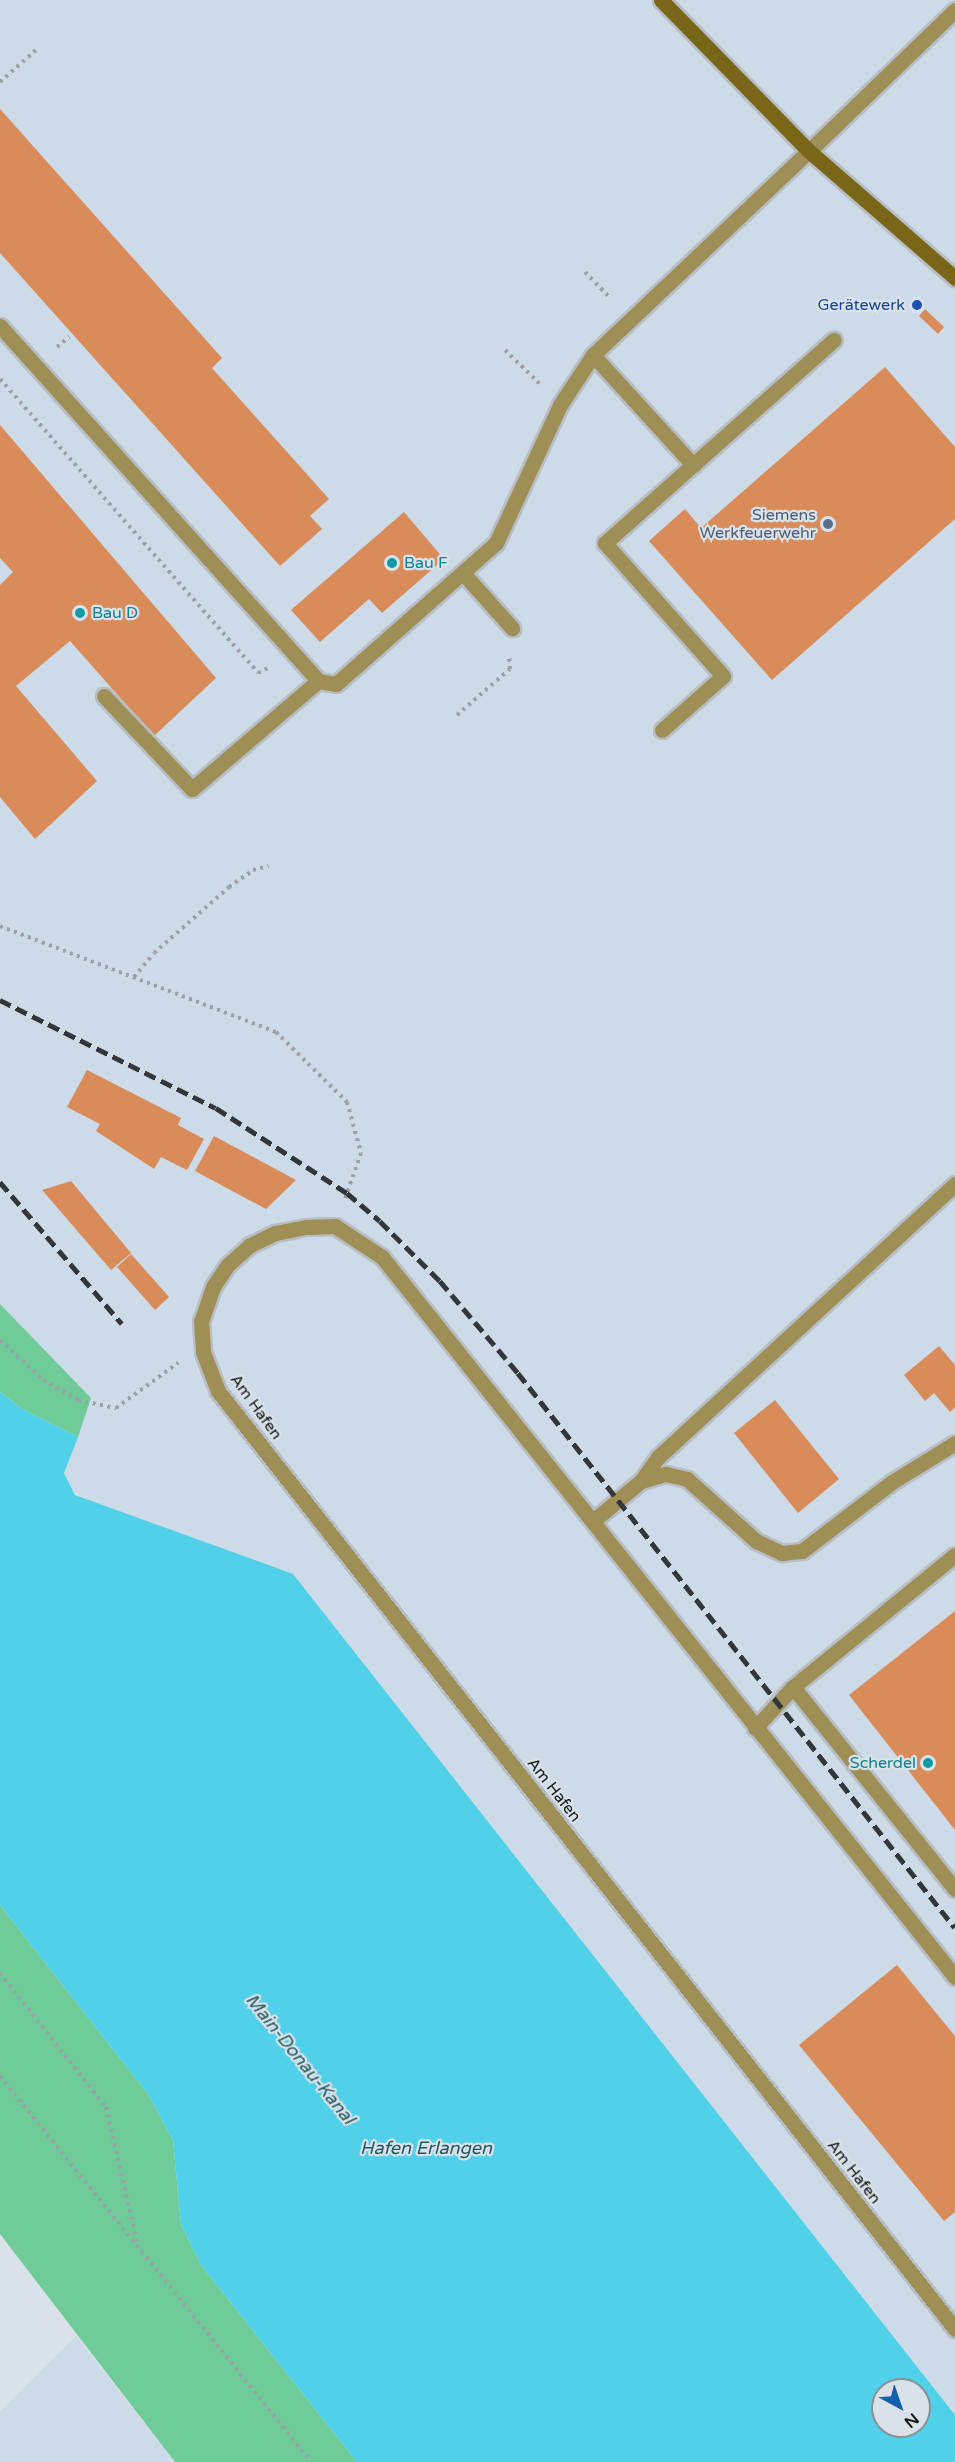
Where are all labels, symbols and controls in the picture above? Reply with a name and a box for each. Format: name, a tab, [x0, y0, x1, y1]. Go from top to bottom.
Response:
place label: Gerätewerk	[817, 295, 905, 315]
marker: Gerätewerk	[910, 298, 924, 312]
place label: Siemens Werkfeuerwehr	[700, 505, 816, 543]
marker: Siemens Werkfeuerwehr	[821, 517, 835, 531]
place label: Bau F	[404, 553, 448, 573]
marker: Bau F	[385, 556, 399, 570]
place label: Bau D	[92, 603, 138, 623]
marker: Bau D	[73, 606, 87, 620]
street label: Am Hafen	[226, 1371, 286, 1443]
place label: Scherdel	[850, 1753, 916, 1773]
street label: Am Hafen	[523, 1754, 585, 1826]
marker: Scherdel	[921, 1756, 935, 1770]
water label: Main-Donau-Kanal	[241, 1989, 359, 2129]
street label: Am Hafen	[823, 2136, 885, 2208]
water label: Hafen Erlangen	[360, 2137, 492, 2159]
north arrow	[871, 2378, 931, 2438]
text: N	[900, 2408, 923, 2432]

